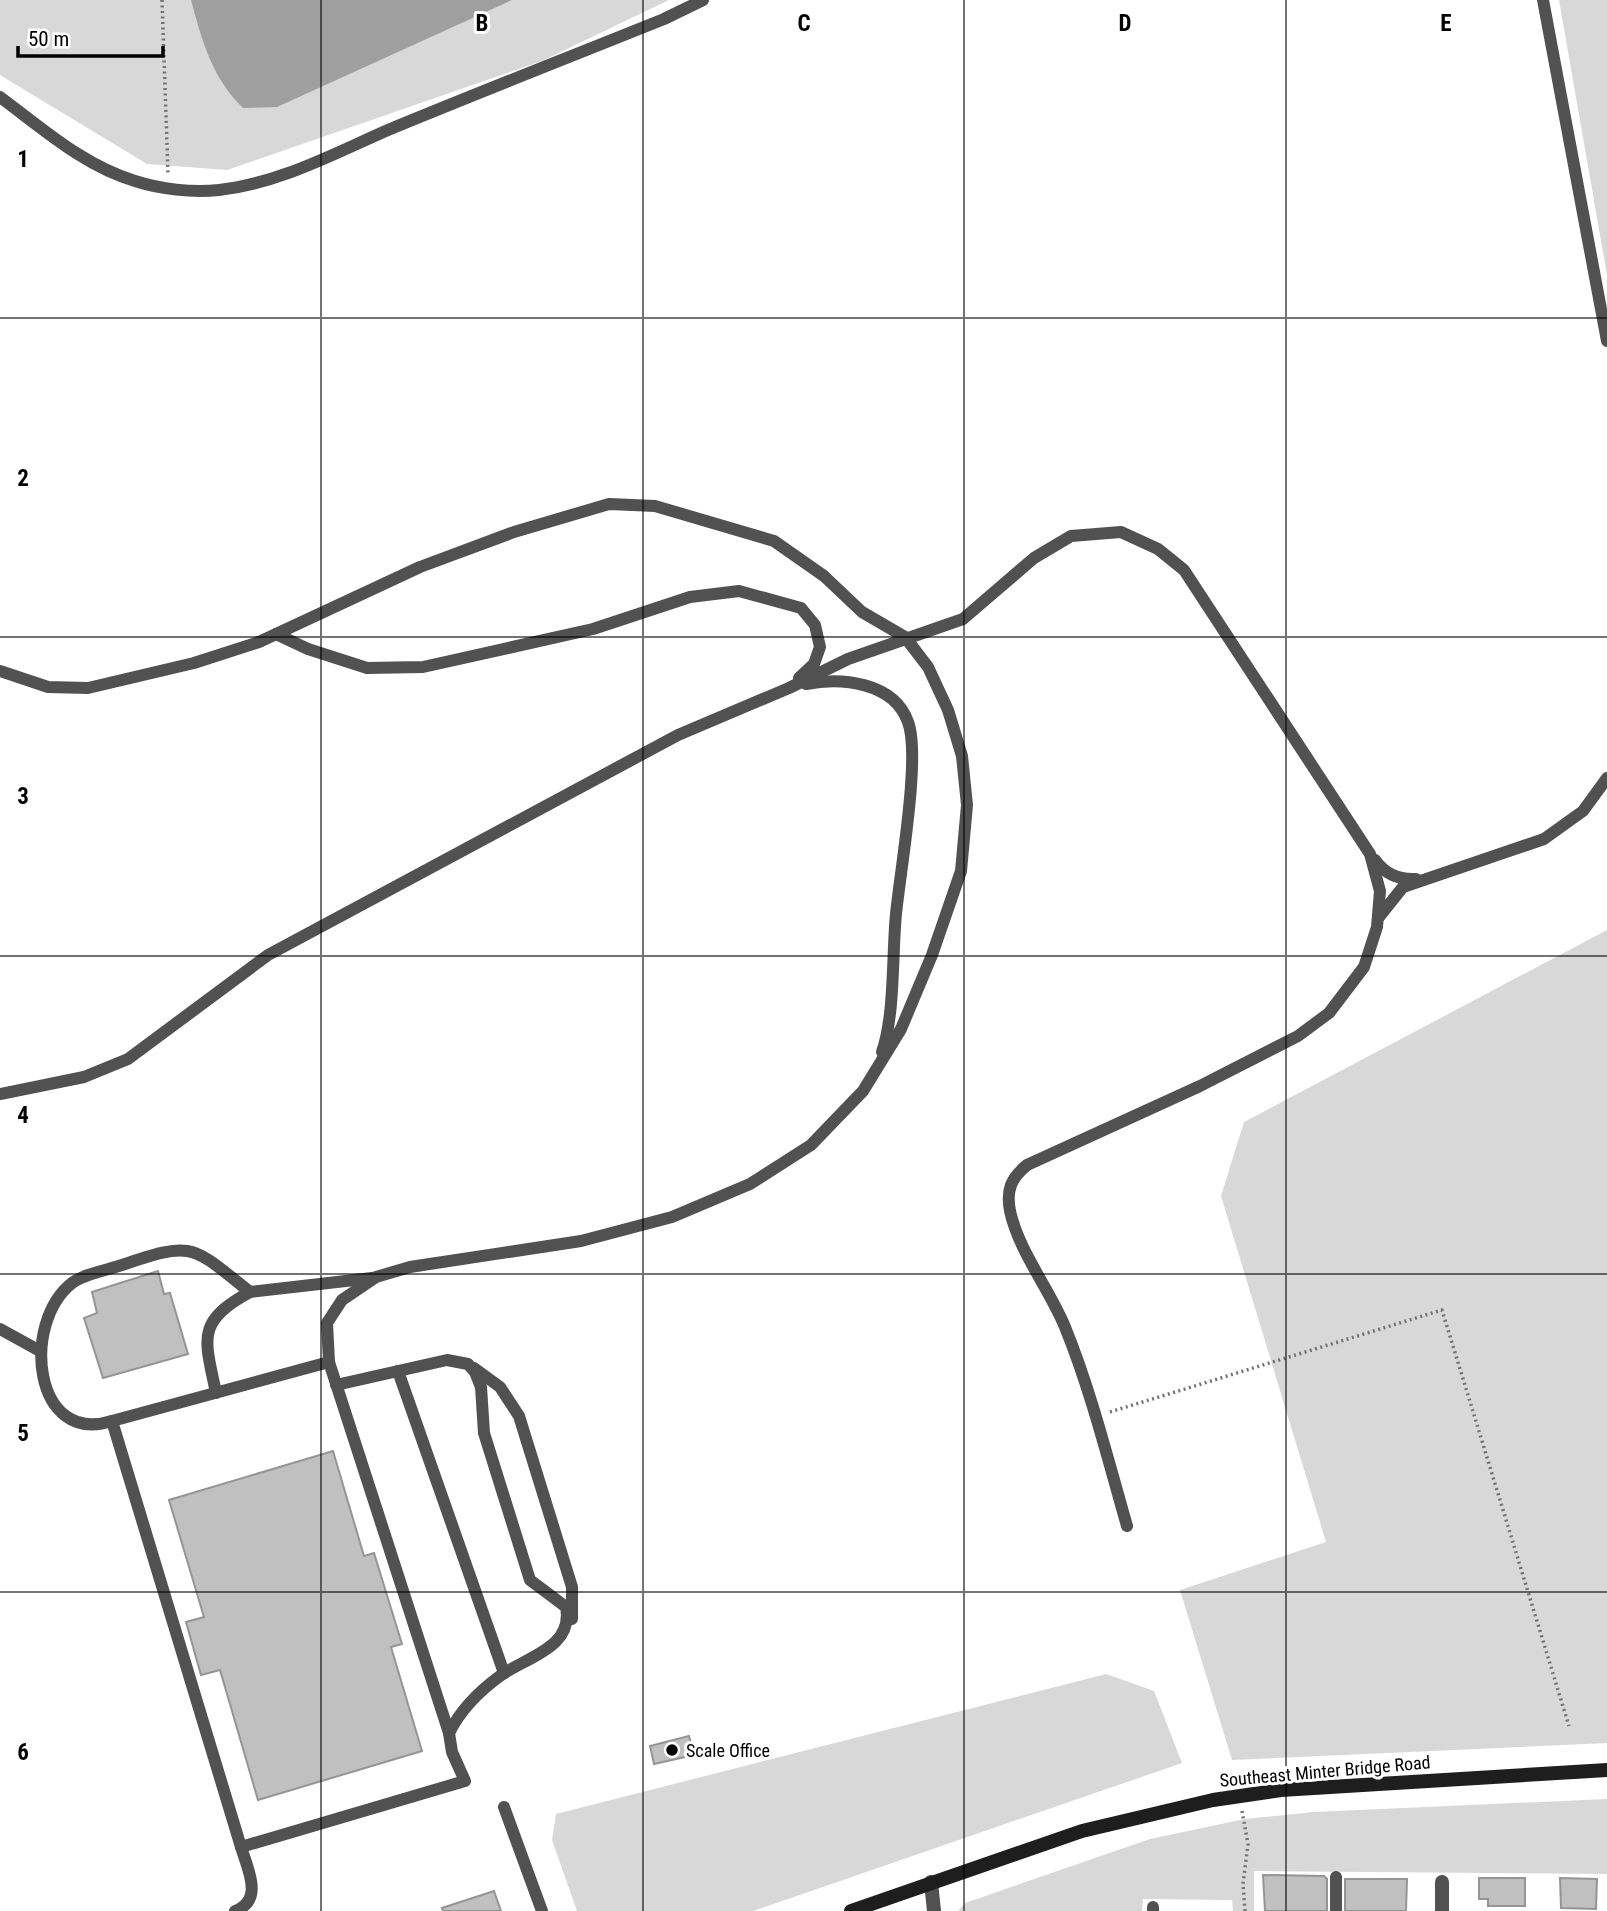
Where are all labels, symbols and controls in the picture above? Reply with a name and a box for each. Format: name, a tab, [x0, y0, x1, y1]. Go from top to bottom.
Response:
text: B	[476, 10, 488, 37]
text: C	[797, 10, 811, 37]
text: D	[1119, 10, 1132, 37]
text: E	[1440, 10, 1452, 37]
scale bar	[18, 14, 163, 58]
text: 50 m	[28, 27, 69, 51]
text: 1	[17, 146, 29, 173]
text: 2	[17, 465, 29, 492]
text: 3	[17, 783, 29, 810]
text: 4	[17, 1102, 29, 1129]
text: 5	[17, 1420, 29, 1447]
text: 6	[17, 1739, 29, 1766]
place label: Scale Office	[686, 1740, 770, 1761]
marker: Scale Office	[664, 1742, 680, 1758]
street label: Southeast Minter Bridge Road	[1219, 1751, 1431, 1791]

